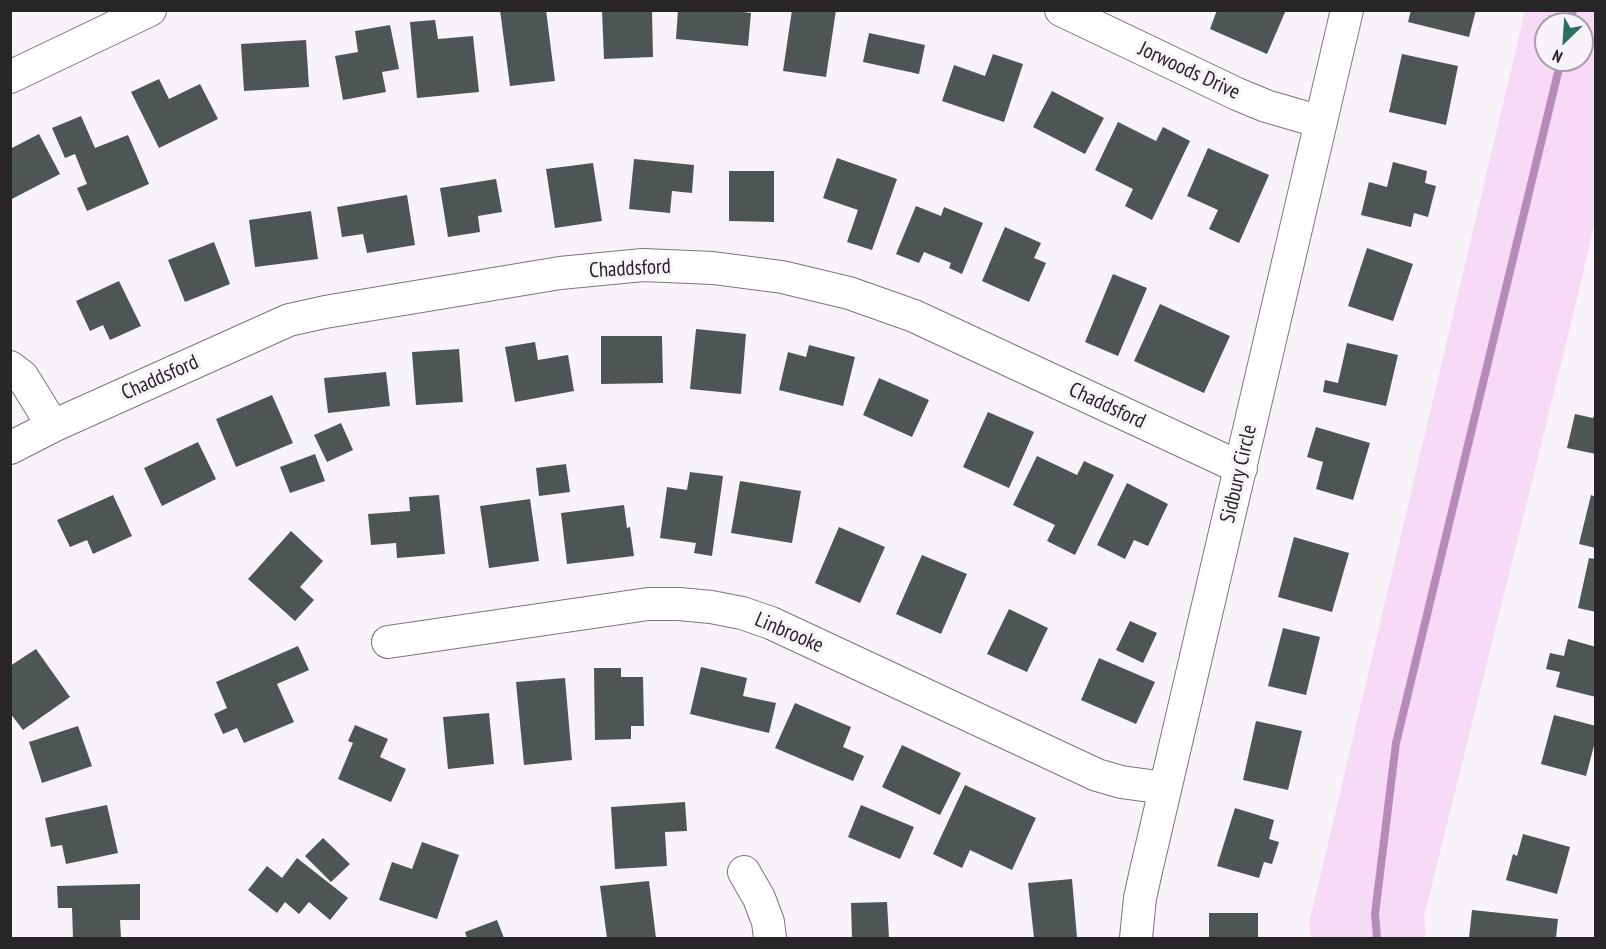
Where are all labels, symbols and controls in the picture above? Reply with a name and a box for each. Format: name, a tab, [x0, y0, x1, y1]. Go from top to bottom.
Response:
north arrow	[1534, 12, 1594, 72]
street label: Jorwoods Drive	[1134, 37, 1244, 105]
text: N	[1549, 46, 1565, 67]
street label: Chaddsford	[589, 254, 671, 284]
street label: Chaddsford	[118, 350, 202, 406]
street label: Chaddsford	[1065, 377, 1149, 435]
street label: Sidbury Circle	[1215, 422, 1263, 526]
street label: Linbrooke	[751, 607, 827, 659]

